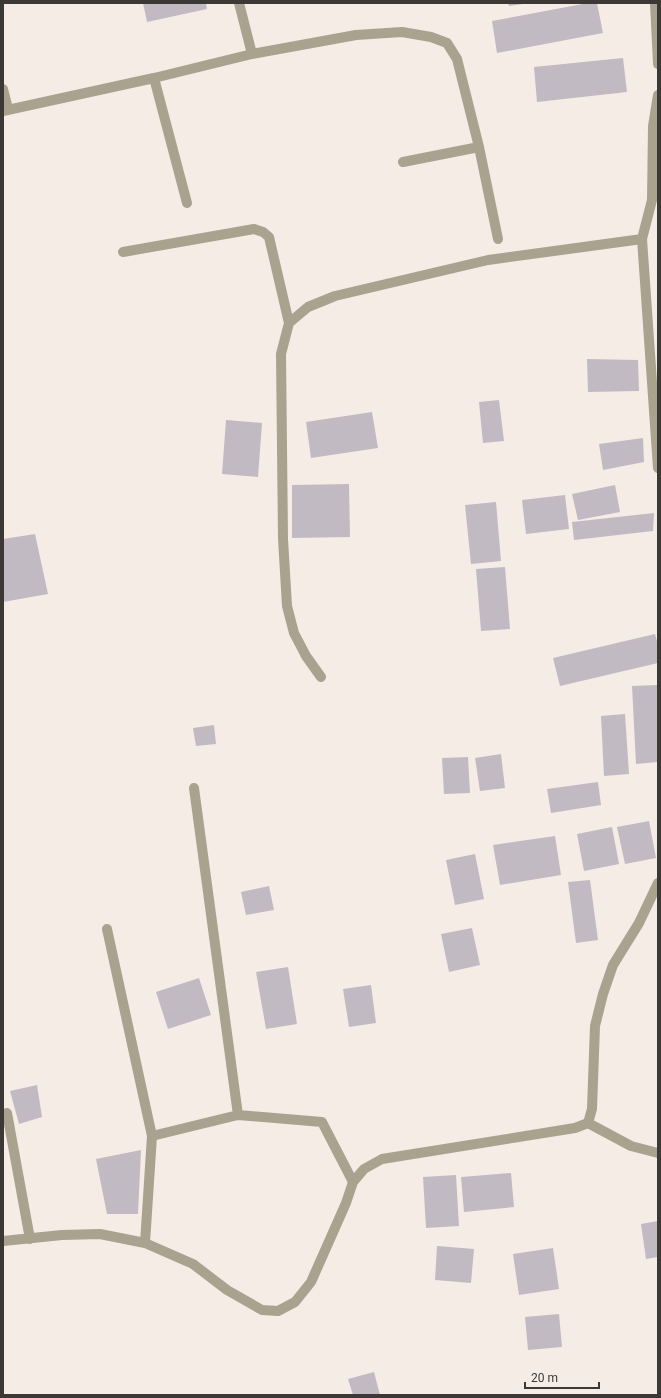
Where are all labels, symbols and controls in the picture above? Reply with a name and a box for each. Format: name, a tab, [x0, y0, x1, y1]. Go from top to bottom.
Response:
scale bar	[525, 1364, 599, 1390]
text: 20 m	[531, 1371, 558, 1385]

